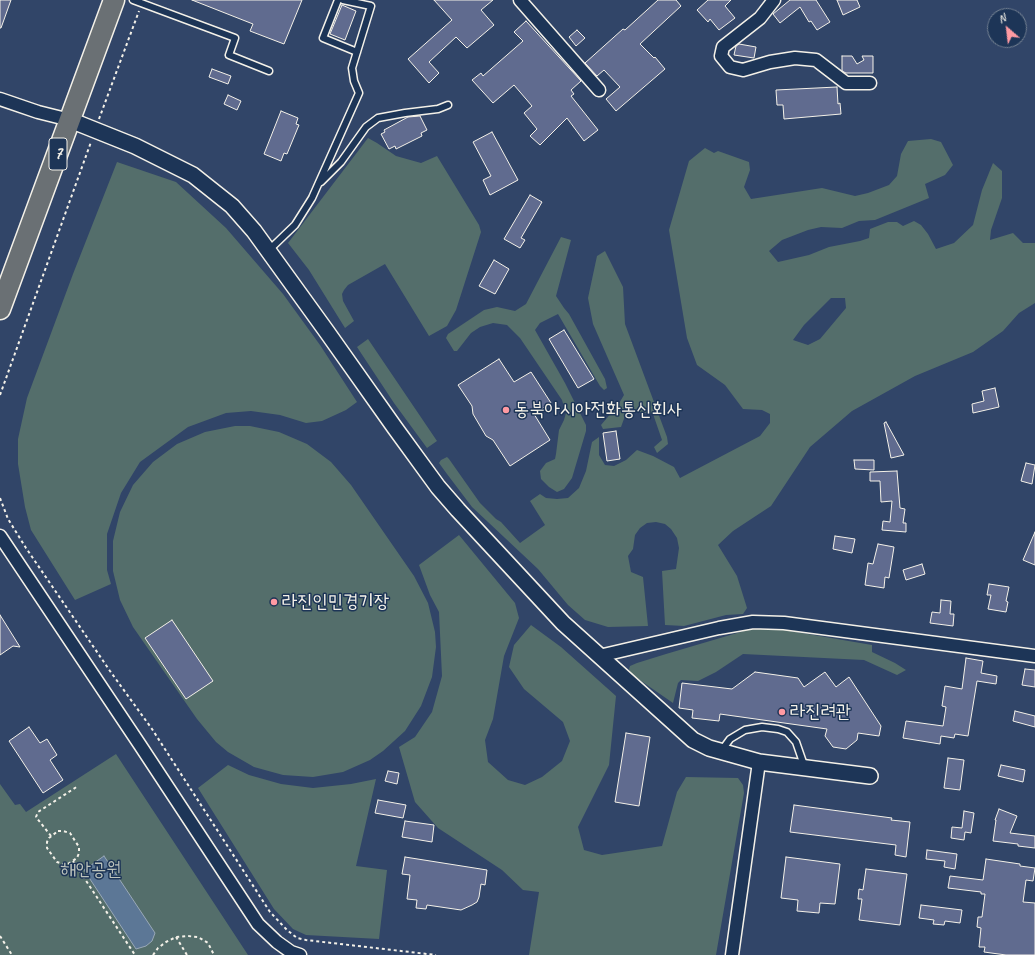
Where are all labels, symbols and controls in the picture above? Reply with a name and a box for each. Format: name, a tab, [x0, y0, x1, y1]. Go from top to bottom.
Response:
north arrow	[987, 8, 1027, 48]
text: N	[996, 11, 1008, 26]
road number: 7	[49, 138, 67, 170]
place label: 동북아시아전화통신회사	[514, 399, 682, 421]
marker: 동북아시아전화통신회사	[501, 405, 511, 415]
place label: 라진인민경기장	[282, 591, 389, 613]
marker: 라진인민경기장	[269, 597, 279, 607]
place label: 라진려관	[790, 701, 851, 723]
marker: 라진려관	[777, 707, 787, 717]
park label: 해안공원	[60, 859, 122, 881]

